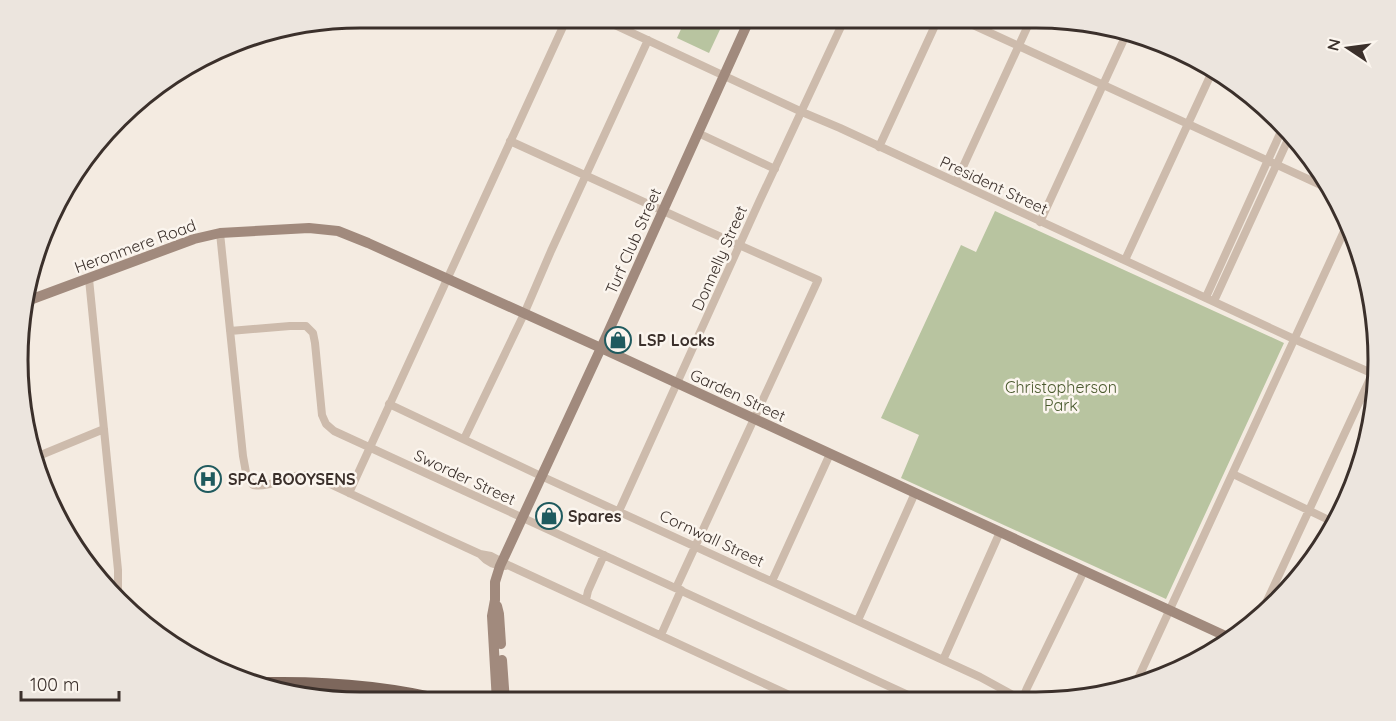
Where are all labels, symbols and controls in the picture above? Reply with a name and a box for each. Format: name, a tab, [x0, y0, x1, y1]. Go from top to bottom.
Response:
north arrow	[1318, 18, 1378, 78]
text: N	[1322, 37, 1344, 53]
street label: President Street	[937, 151, 1051, 219]
street label: Turf Club Street	[601, 185, 665, 297]
street label: Donnelly Street	[687, 202, 751, 314]
street label: Heronmere Road	[72, 215, 198, 277]
shop icon: LSP Locks	[603, 325, 633, 355]
place label: LSP Locks	[638, 330, 715, 350]
street label: Garden Street	[687, 364, 789, 426]
park label: Christopherson Park	[1005, 377, 1117, 415]
street label: Sworder Street	[411, 445, 519, 509]
hospital icon: SPCA BOOYSENS	[193, 464, 223, 494]
place label: SPCA BOOYSENS	[228, 469, 355, 489]
shop icon: Spares	[534, 501, 564, 531]
street label: Cornwall Street	[657, 505, 767, 571]
place label: Spares	[568, 506, 622, 526]
scale bar	[21, 664, 118, 702]
text: 100 m	[30, 673, 79, 696]

